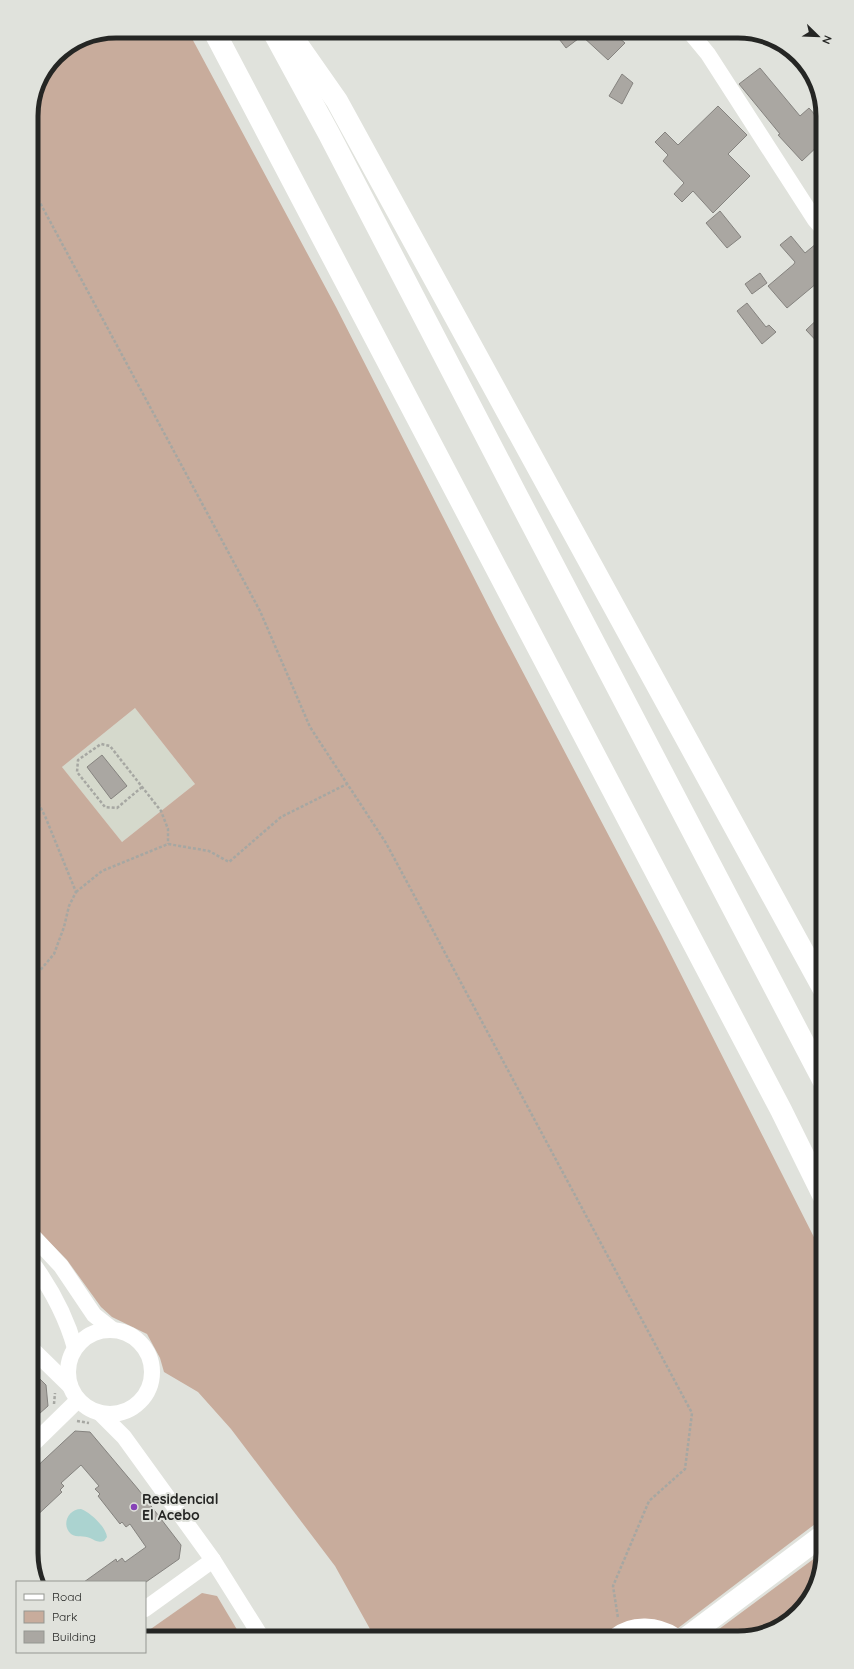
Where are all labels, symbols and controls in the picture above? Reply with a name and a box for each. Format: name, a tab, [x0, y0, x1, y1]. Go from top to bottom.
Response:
north arrow	[798, 16, 838, 56]
text: N	[819, 33, 835, 46]
place label: Residencial El Acebo	[142, 1490, 218, 1524]
marker: Residencial El Acebo	[129, 1502, 139, 1512]
legend	[16, 1581, 146, 1653]
text: Road	[52, 1589, 82, 1604]
text: Park	[52, 1609, 77, 1624]
text: Building	[52, 1629, 96, 1644]

